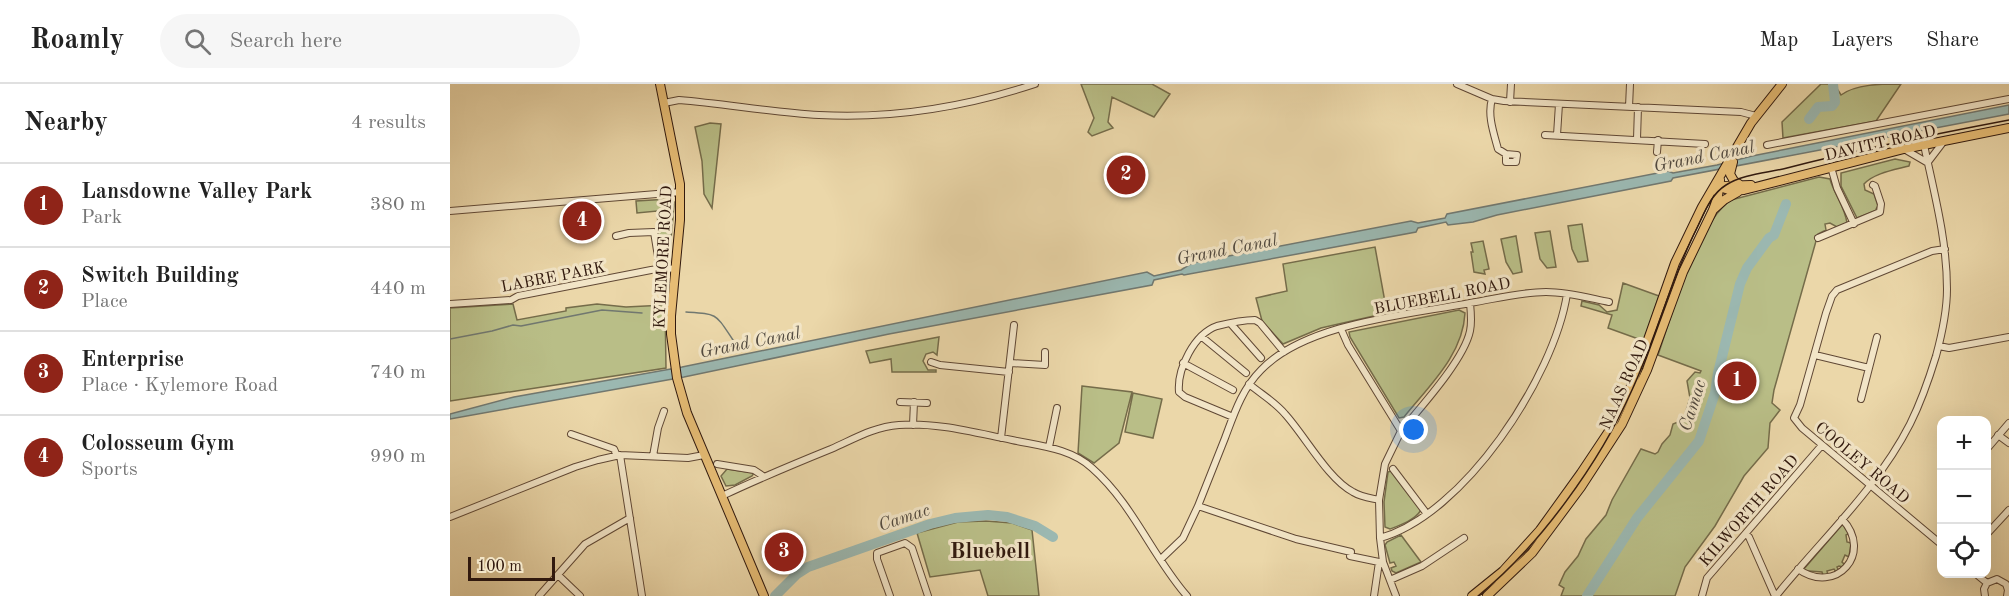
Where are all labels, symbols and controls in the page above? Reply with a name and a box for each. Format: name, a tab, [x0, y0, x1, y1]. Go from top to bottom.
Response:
search box	[160, 14, 580, 68]
icon: search	[181, 25, 214, 58]
text: Roamly	[30, 27, 124, 55]
text: Search here	[229, 30, 342, 52]
text: Map	[1759, 30, 1798, 51]
text: Layers	[1831, 30, 1893, 51]
text: Share	[1926, 30, 1979, 51]
text: Nearby	[24, 110, 108, 136]
text: 4 results	[351, 113, 426, 133]
street label: DAVITT ROAD	[1823, 123, 1938, 165]
water label: Grand Canal	[1652, 138, 1757, 176]
pin: 2	[1106, 152, 1146, 197]
text: Lansdowne Valley Park	[81, 181, 312, 203]
street label: KYLEMORE ROAD	[652, 185, 676, 329]
text: 1	[38, 195, 49, 215]
text: 380 m	[370, 195, 426, 215]
pin: 4	[562, 198, 602, 244]
text: Park	[81, 208, 122, 228]
water label: Grand Canal	[1175, 231, 1280, 269]
street label: LABRE PARK	[500, 260, 607, 296]
text: Switch Building	[81, 265, 239, 287]
street label: BLUEBELL ROAD	[1373, 276, 1512, 318]
text: 2	[38, 279, 49, 299]
text: 440 m	[370, 279, 426, 299]
text: Place	[81, 292, 128, 312]
water label: Grand Canal	[698, 324, 803, 362]
street label: NAAS ROAD	[1598, 337, 1652, 432]
text: Enterprise	[81, 349, 184, 371]
pin: 1	[1718, 358, 1756, 404]
text: 3	[38, 363, 49, 383]
text: 740 m	[370, 363, 426, 383]
text: Place · Kylemore Road	[81, 376, 278, 396]
water label: Camac	[1676, 377, 1710, 434]
your location	[1399, 415, 1428, 444]
map controls	[1937, 416, 1991, 578]
button: +	[1937, 416, 1991, 470]
street label: COOLEY ROAD	[1812, 420, 1912, 507]
text: Colosseum Gym	[81, 433, 235, 455]
text: 4	[38, 447, 49, 467]
text: 990 m	[370, 447, 426, 467]
street label: KILWORTH ROAD	[1697, 453, 1802, 570]
text: Sports	[81, 460, 138, 480]
button: −	[1937, 470, 1991, 524]
water label: Camac	[876, 501, 933, 535]
button: locate	[1937, 524, 1991, 578]
pin: 3	[764, 530, 804, 574]
district label: Bluebell	[950, 541, 1030, 563]
scale bar	[468, 554, 555, 582]
text: 100 m	[477, 559, 522, 575]

